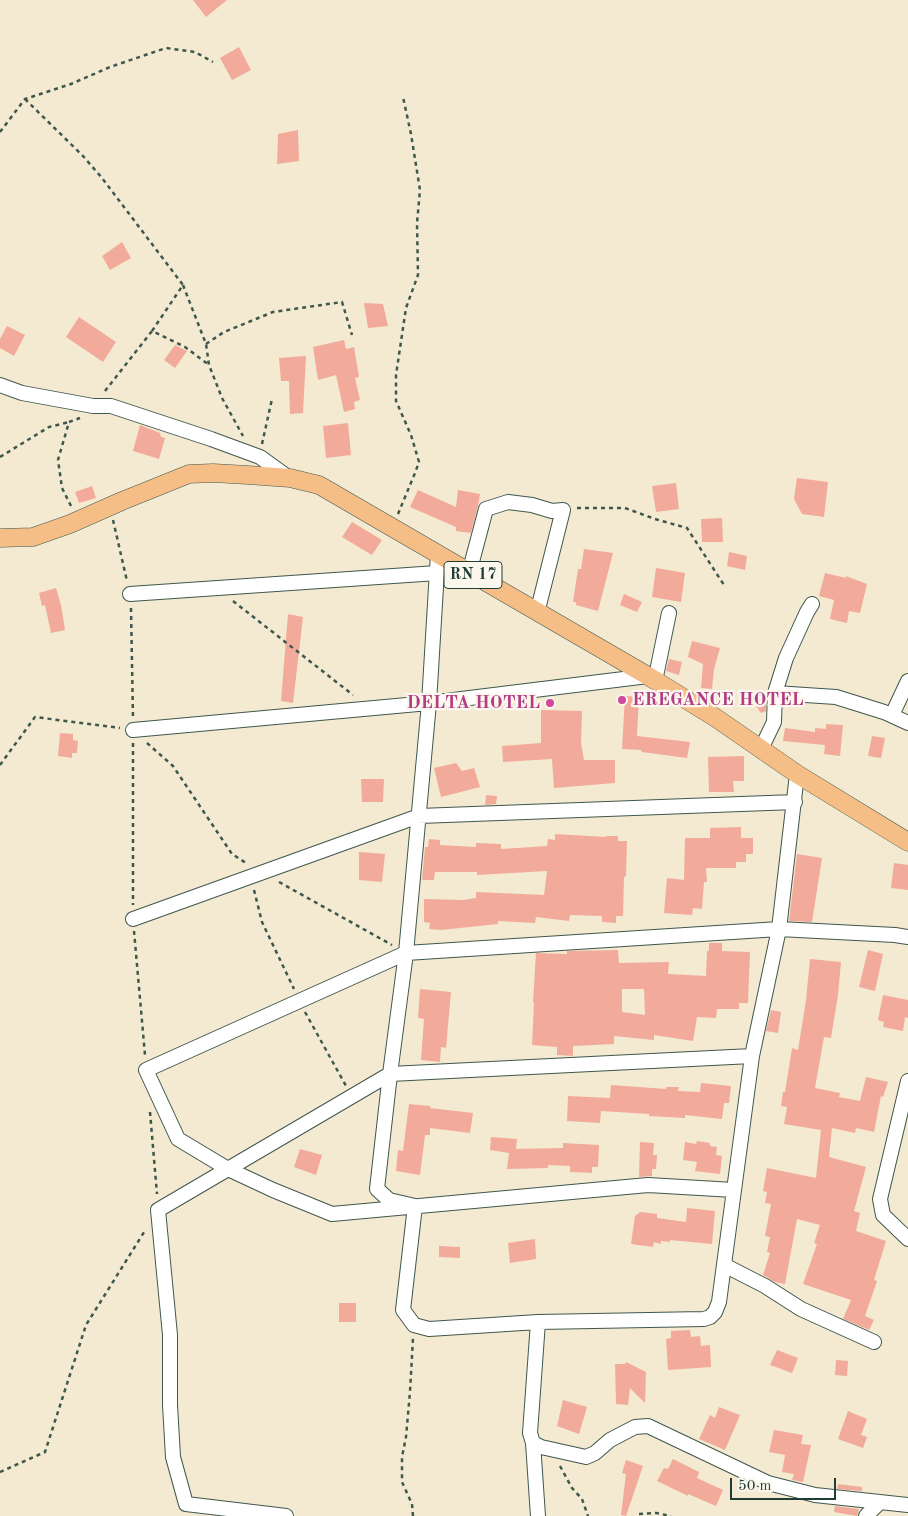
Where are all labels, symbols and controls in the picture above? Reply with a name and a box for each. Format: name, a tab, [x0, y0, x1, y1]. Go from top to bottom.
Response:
road number: RN 17	[444, 562, 502, 588]
place label: EREGANCE HOTEL	[632, 689, 804, 711]
place label: DELTA HOTEL	[406, 692, 540, 714]
marker: EREGANCE HOTEL	[616, 694, 628, 706]
marker: DELTA HOTEL	[544, 697, 556, 709]
scale bar	[733, 1468, 839, 1500]
text: 50 m	[738, 1479, 772, 1494]

